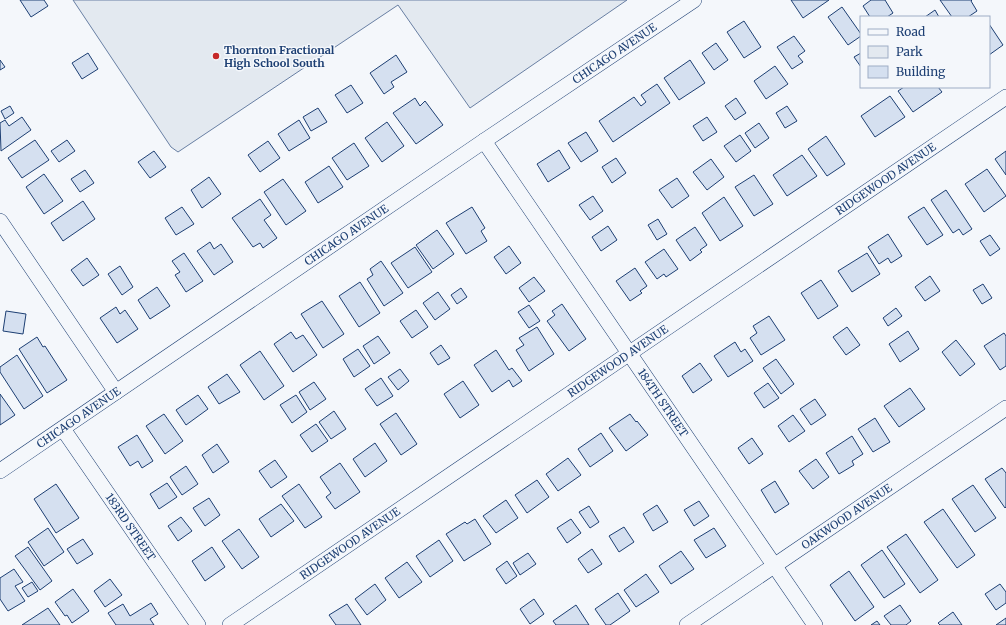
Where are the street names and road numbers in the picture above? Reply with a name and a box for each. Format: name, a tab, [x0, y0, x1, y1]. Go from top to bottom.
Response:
street label: CHICAGO AVENUE	[570, 20, 659, 87]
street label: RIDGEWOOD AVENUE	[833, 140, 939, 218]
street label: CHICAGO AVENUE	[302, 201, 391, 269]
street label: RIDGEWOOD AVENUE	[565, 322, 671, 400]
street label: 184TH STREET	[635, 366, 691, 440]
street label: CHICAGO AVENUE	[34, 384, 123, 451]
street label: OAKWOOD AVENUE	[799, 481, 895, 552]
street label: 183RD STREET	[102, 491, 159, 564]
street label: RIDGEWOOD AVENUE	[297, 504, 403, 583]

